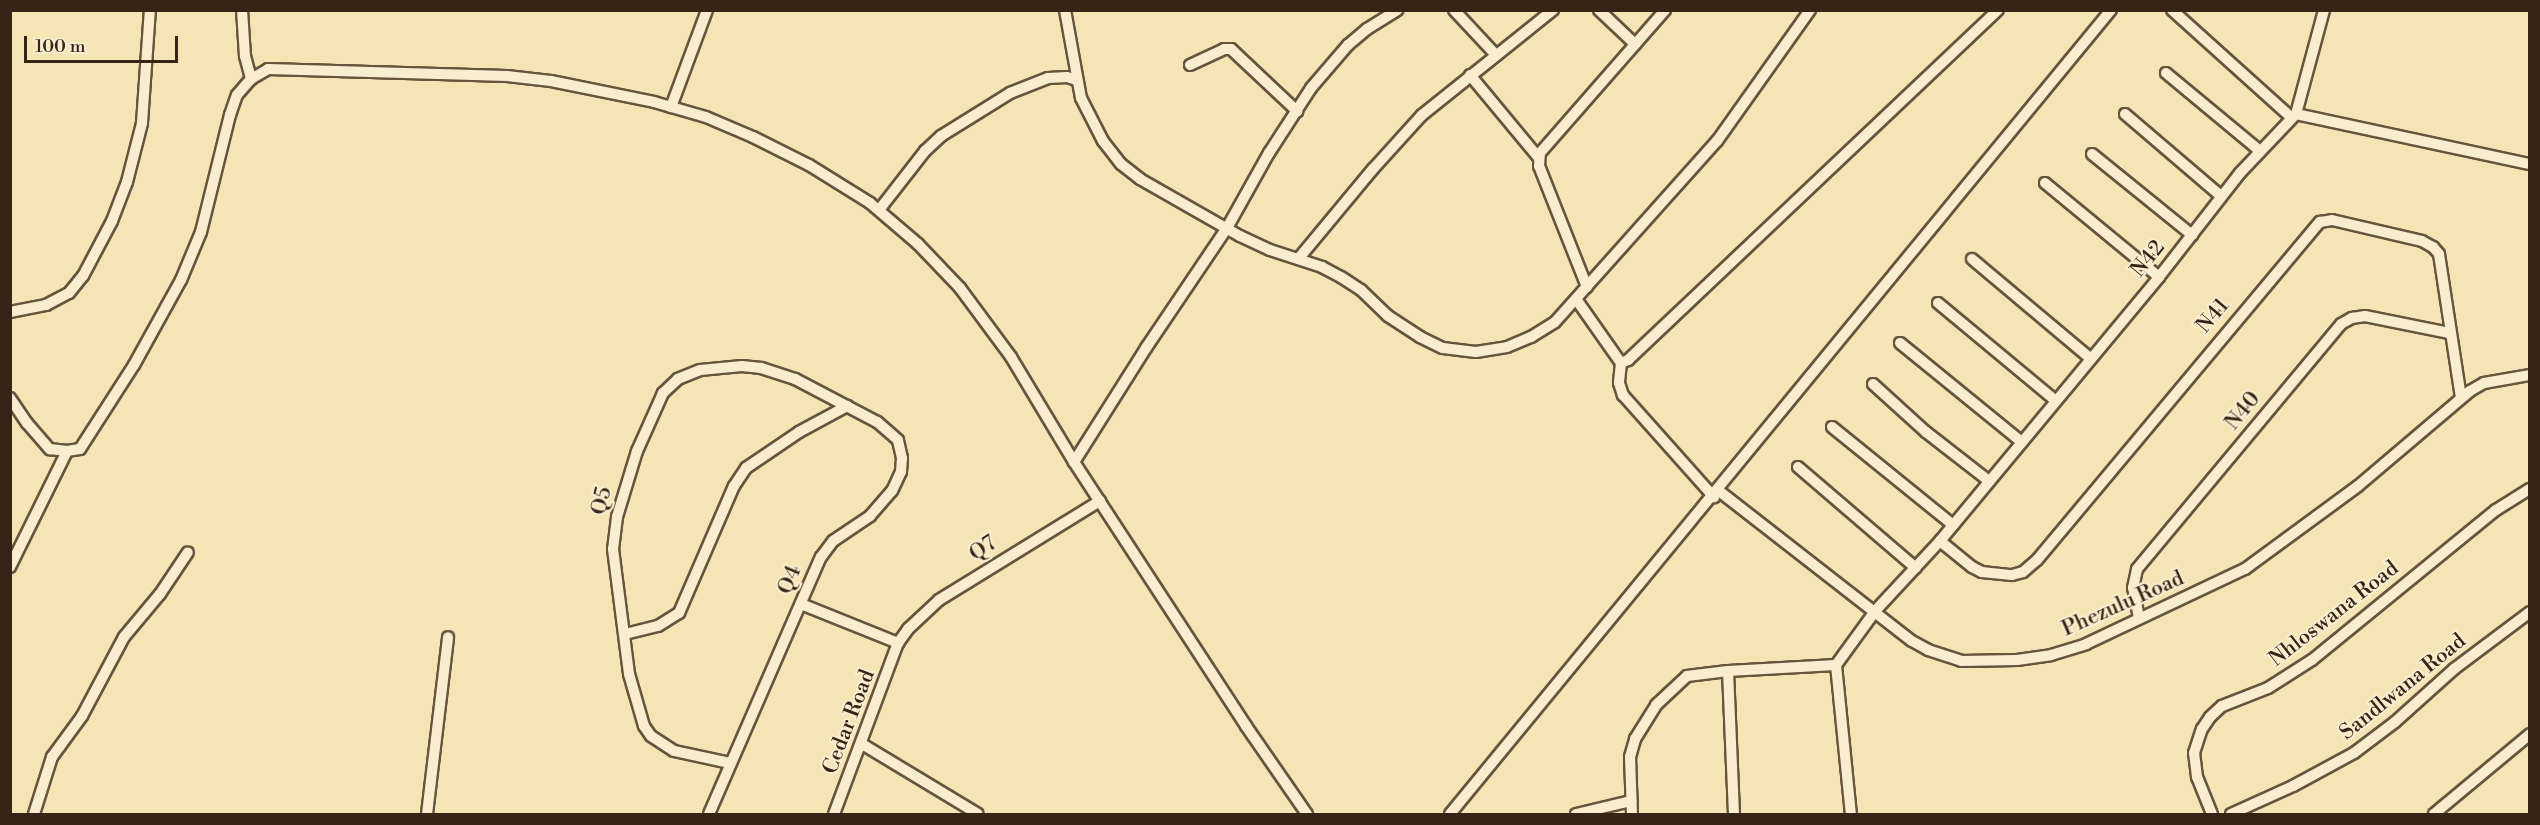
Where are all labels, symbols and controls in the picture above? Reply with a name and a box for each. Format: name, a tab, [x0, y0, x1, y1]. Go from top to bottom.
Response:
scale bar	[27, 24, 182, 62]
text: 100 m	[35, 35, 86, 58]
street label: N42	[2126, 235, 2170, 283]
street label: N41	[2191, 294, 2235, 338]
street label: N40	[2220, 387, 2266, 435]
street label: Q5	[586, 484, 618, 518]
street label: Q7	[965, 531, 1001, 567]
street label: Nhloswana Road	[2264, 556, 2404, 672]
street label: Q4	[773, 562, 807, 598]
street label: Phezulu Road	[2058, 566, 2188, 642]
street label: Sandlwana Road	[2335, 629, 2471, 745]
street label: Cedar Road	[818, 666, 880, 778]

